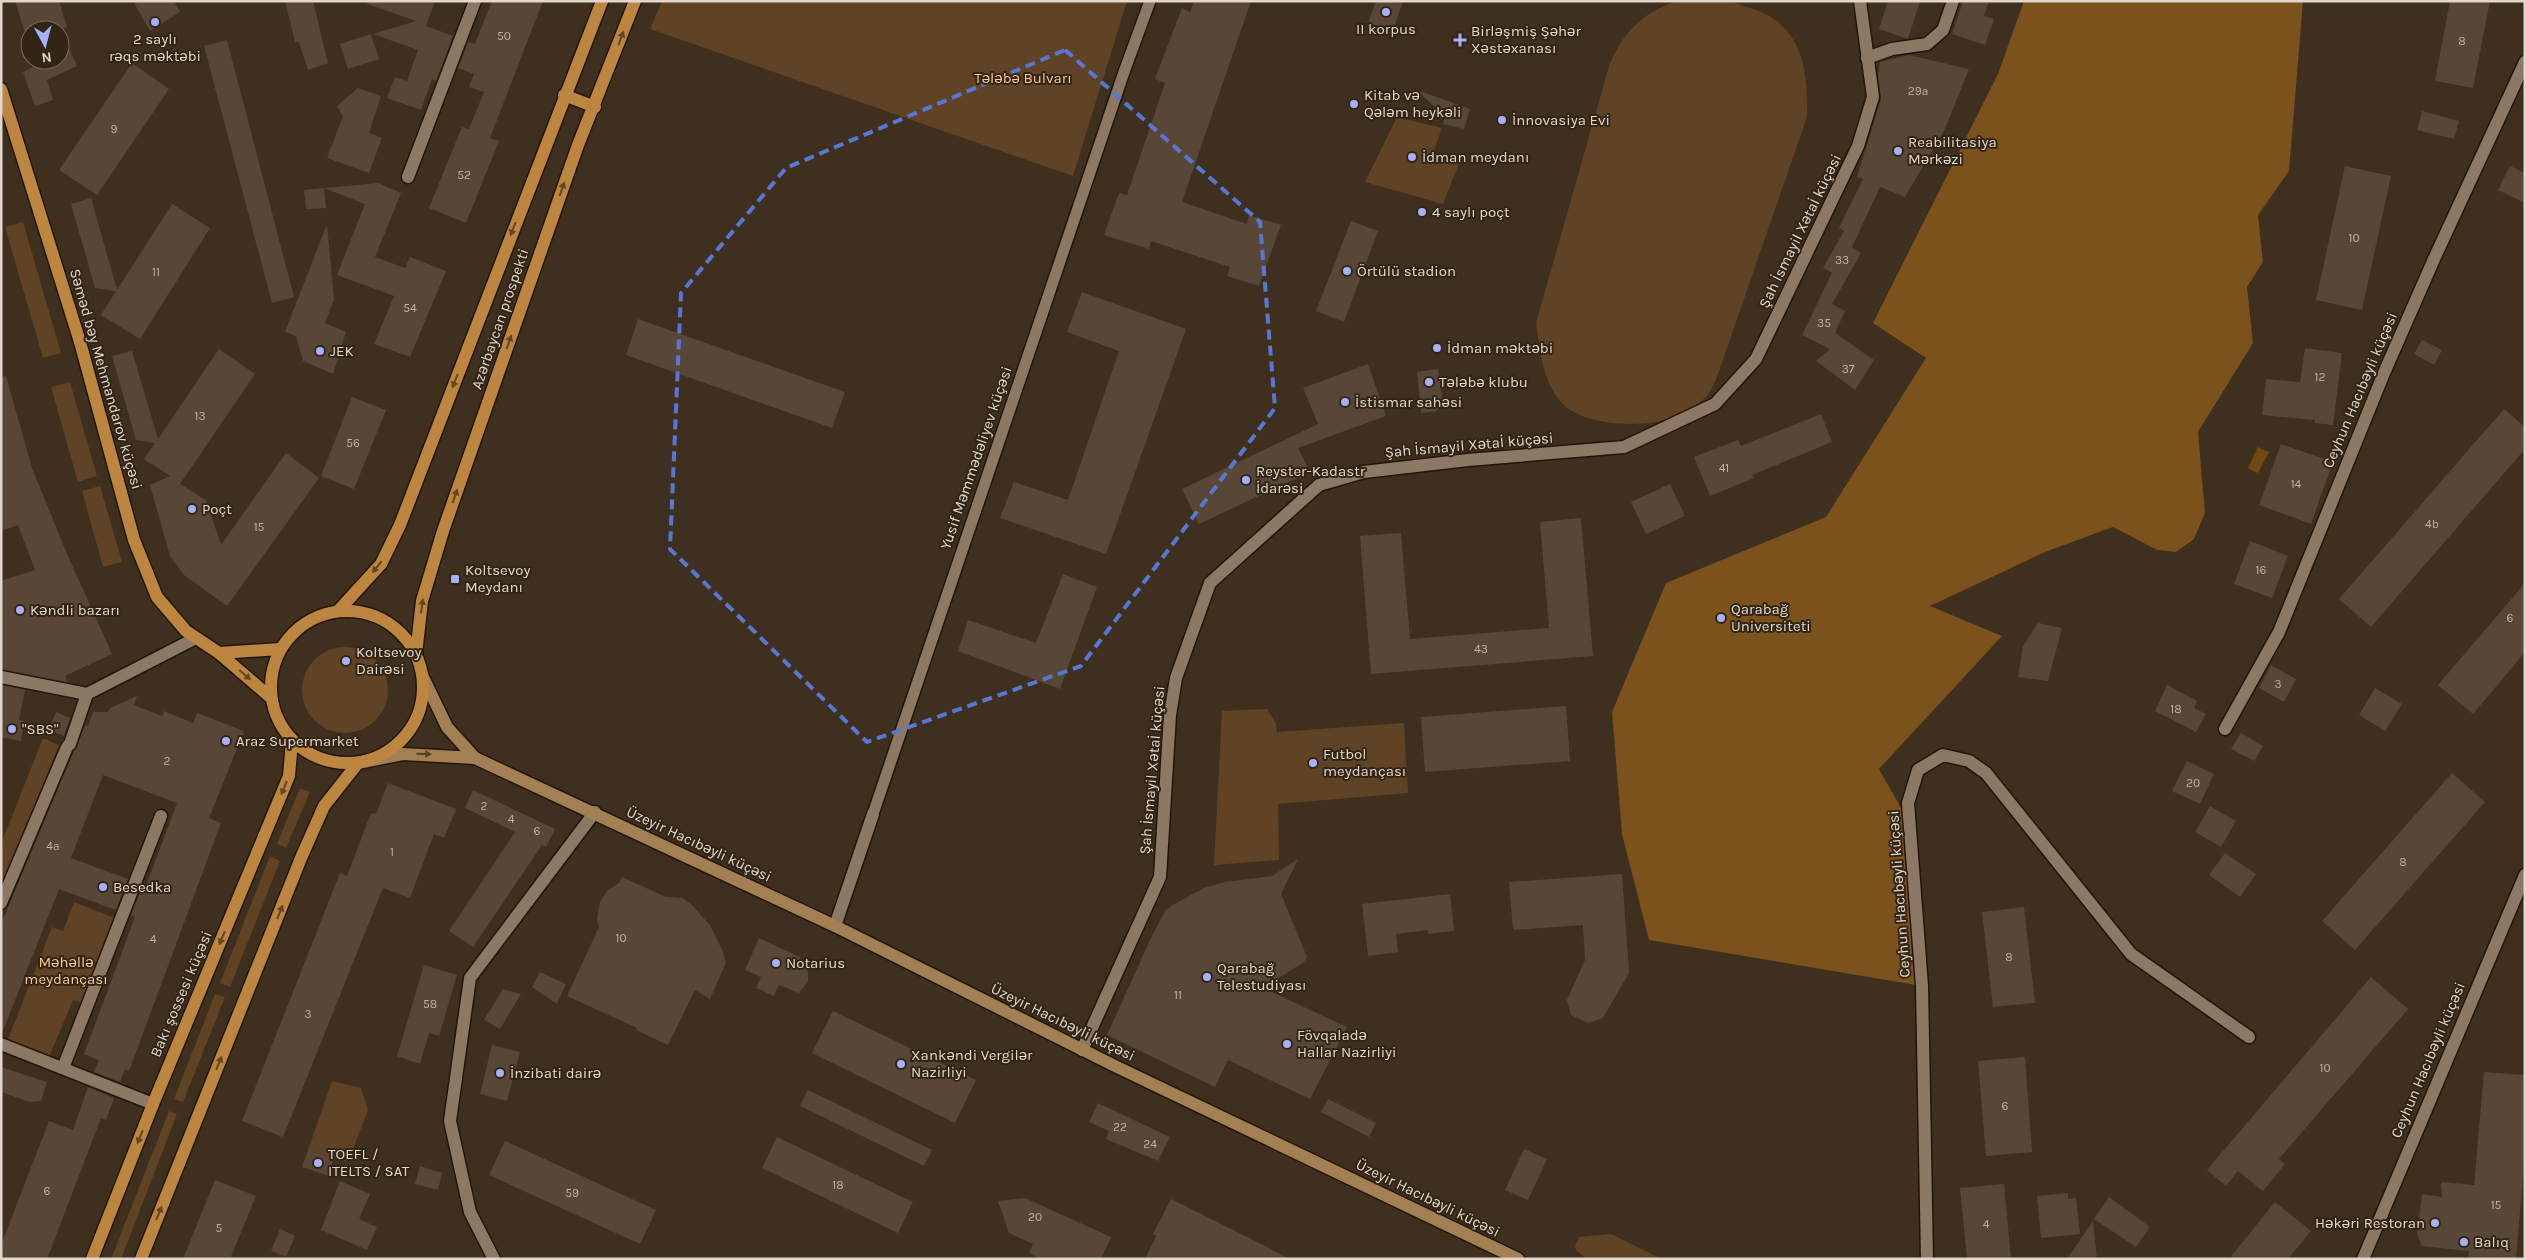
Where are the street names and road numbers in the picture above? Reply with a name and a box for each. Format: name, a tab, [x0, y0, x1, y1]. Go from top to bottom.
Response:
street label: Şah İsmayil Xətaİ küçəsi	[1755, 151, 1845, 311]
street label: Azərbaycan prospekti	[467, 246, 533, 392]
street label: Səməd bəy Mehmandarov küçəsi	[66, 267, 146, 491]
street label: Ceyhun Hacıbəyli küçəsi	[2319, 309, 2401, 471]
street label: Yusif Məmmədəliyev küçəsi	[936, 364, 1016, 552]
street label: Şah İsmayil Xətaİ küçəsi	[1384, 429, 1554, 461]
street label: Şah İsmayil Xətaİ küçəsi	[1136, 685, 1168, 855]
street label: Üzeyir Hacıbəyli küçəsi	[624, 802, 774, 886]
street label: Ceyhun Hacıbəyli küçəsi	[1884, 810, 1914, 978]
street label: Bakı şossesi küçəsi	[146, 928, 216, 1060]
street label: Üzeyir Hacıbəyli küçəsi	[988, 979, 1138, 1065]
street label: Ceyhun Hacıbəyli küçəsi	[2387, 979, 2469, 1141]
street label: Üzeyir Hacıbəyli küçəsi	[1353, 1155, 1503, 1241]

